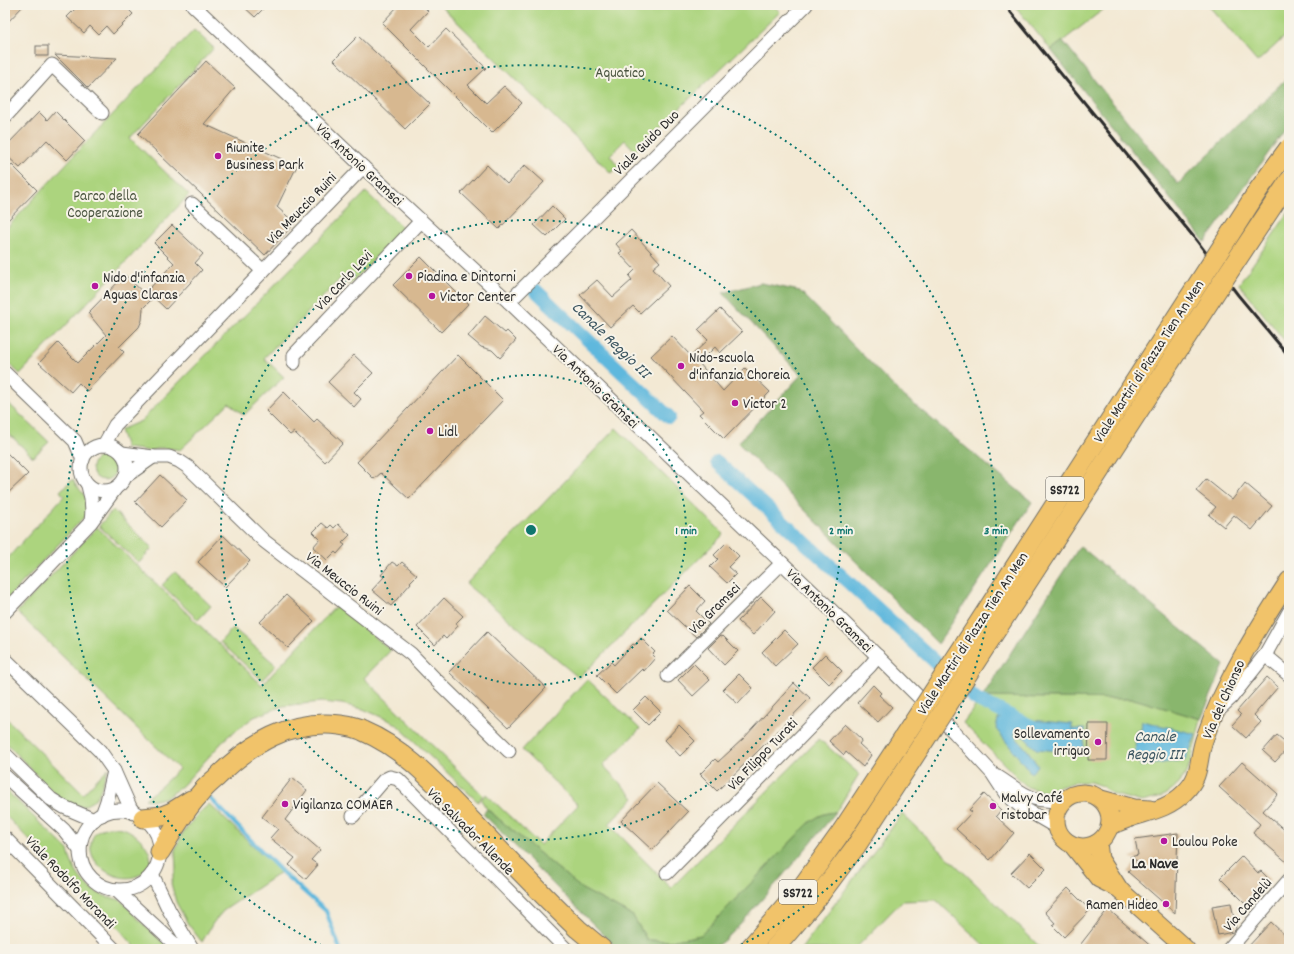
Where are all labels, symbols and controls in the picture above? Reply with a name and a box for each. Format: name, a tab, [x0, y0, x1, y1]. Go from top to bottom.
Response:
park label: Aquatico	[595, 63, 645, 85]
street label: Viale Guido Duo	[609, 105, 686, 181]
street label: Via Antonio Gramsci	[310, 119, 408, 212]
place label: Riunite Business Park	[226, 138, 304, 177]
marker: Riunite Business Park	[213, 151, 223, 161]
street label: Via Meuccio Ruini	[262, 168, 343, 251]
park label: Parco della Cooperazione	[67, 186, 143, 225]
street label: Via Carlo Levi	[311, 246, 379, 317]
place label: Piadina e Dintorni	[417, 267, 516, 289]
place label: Nido d'infanzia Aguas Claras	[103, 268, 186, 307]
marker: Piadina e Dintorni	[404, 271, 414, 281]
street label: Viale Martiri di Piazza Tien An Men	[1089, 276, 1211, 448]
marker: Nido d'infanzia Aguas Claras	[90, 281, 100, 291]
place label: Victor Center	[440, 287, 516, 309]
marker: Victor Center	[427, 291, 437, 301]
water label: Canale Reggio III	[565, 297, 656, 386]
street label: Via Antonio Gramsci	[546, 340, 643, 435]
place label: Nido-scuola d'infanzia Choreia	[689, 348, 791, 387]
marker: Nido-scuola d'infanzia Choreia	[676, 361, 686, 371]
place label: Victor 2	[743, 394, 787, 416]
marker: Victor 2	[730, 398, 740, 408]
place label: Lidl	[438, 422, 458, 444]
marker: Lidl	[425, 426, 435, 436]
road number: SS722	[1046, 477, 1084, 501]
centre of rings	[524, 523, 538, 537]
text: 1 min	[675, 523, 697, 540]
text: 2 min	[829, 523, 853, 540]
text: 3 min	[984, 523, 1008, 540]
street label: Via Meuccio Ruini	[300, 547, 388, 622]
street label: Viale Martiri di Piazza Tien An Men	[913, 548, 1035, 720]
street label: Via Antonio Gramsci	[780, 564, 877, 659]
street label: Via Gramsci	[684, 578, 747, 641]
street label: Via del Chionso	[1198, 656, 1252, 743]
street label: Via Filippo Turati	[723, 714, 804, 797]
place label: Sollevamento irriguo	[1014, 724, 1090, 763]
water label: Canale Reggio III	[1126, 726, 1186, 767]
marker: Sollevamento irriguo	[1093, 737, 1103, 747]
street label: Via Salvador Allende	[421, 784, 519, 882]
place label: Malvy Café ristobar	[1001, 788, 1062, 827]
place label: Vigilanza COMAER	[293, 795, 393, 817]
marker: Vigilanza COMAER	[280, 799, 290, 809]
marker: Malvy Café ristobar	[988, 801, 998, 811]
street label: Viale Rodolfo Morandi	[19, 832, 120, 935]
place label: Loulou Poke	[1172, 832, 1238, 854]
marker: Loulou Poke	[1159, 836, 1169, 846]
district label: La Nave	[1132, 853, 1178, 876]
street label: Via Candelù	[1219, 873, 1278, 937]
road number: SS722	[779, 880, 817, 904]
place label: Ramen Hideo	[1086, 895, 1158, 917]
marker: Ramen Hideo	[1161, 899, 1171, 909]

